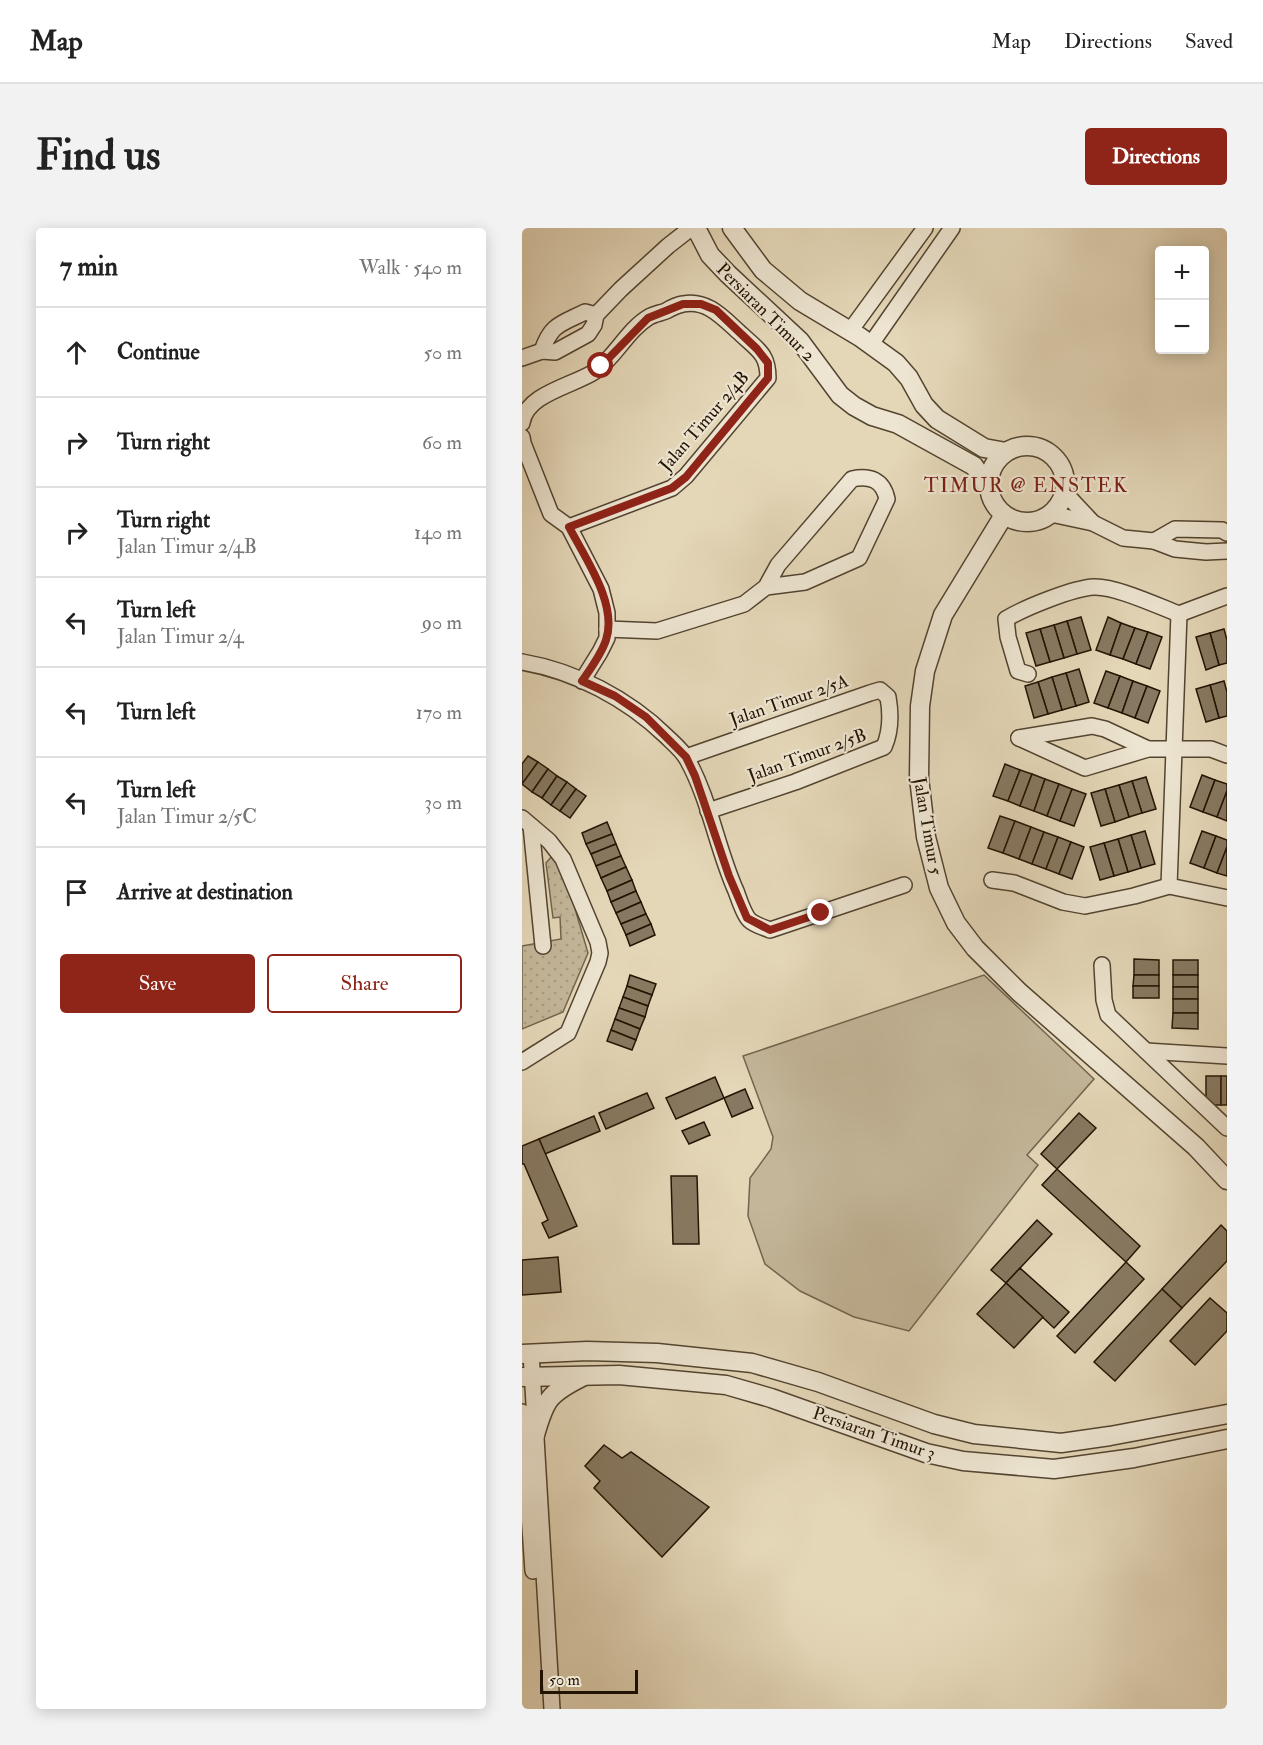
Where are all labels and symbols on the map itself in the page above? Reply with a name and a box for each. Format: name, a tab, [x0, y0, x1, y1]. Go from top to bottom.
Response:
street label: Persiaran Timur 2	[711, 258, 820, 367]
route start	[587, 352, 613, 378]
street label: Jalan Timur 2/4B	[654, 366, 754, 477]
district label: TIMUR @ ENSTEK	[924, 473, 1128, 498]
street label: Jalan Timur 2/5A	[726, 669, 852, 732]
street label: Jalan Timur 2/5B	[744, 723, 870, 788]
street label: Jalan Timur 5	[907, 774, 947, 877]
route end	[807, 899, 833, 925]
street label: Persiaran Timur 3	[809, 1402, 938, 1465]
scale bar	[540, 1667, 638, 1694]

